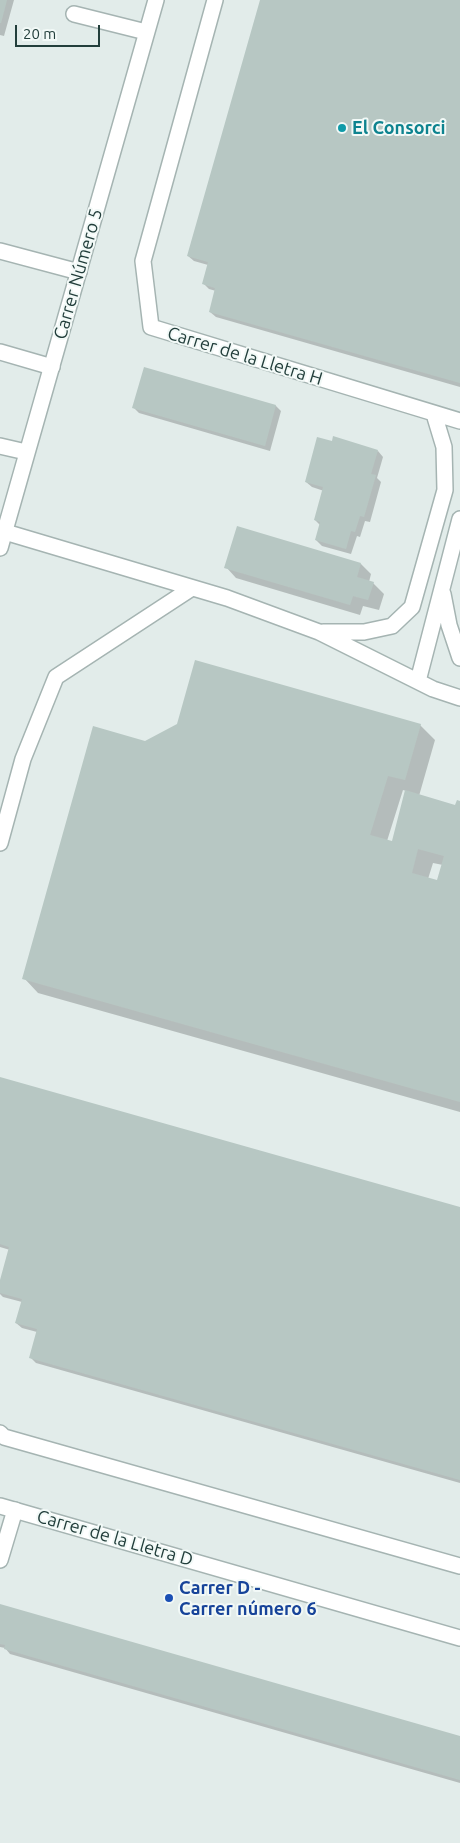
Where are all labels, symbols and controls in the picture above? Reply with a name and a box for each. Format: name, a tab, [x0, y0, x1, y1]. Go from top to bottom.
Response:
scale bar	[18, 15, 102, 47]
text: 20 m	[23, 25, 56, 42]
place label: El Consorci	[352, 117, 446, 139]
marker: El Consorci	[336, 122, 348, 134]
street label: Carrer Número 5	[49, 206, 107, 342]
street label: Carrer de la Lletra H	[165, 322, 325, 390]
street label: Carrer de la Lletra D	[34, 1505, 196, 1571]
place label: Carrer D - Carrer número 6	[179, 1577, 317, 1620]
marker: Carrer D - Carrer número 6	[163, 1592, 175, 1604]

